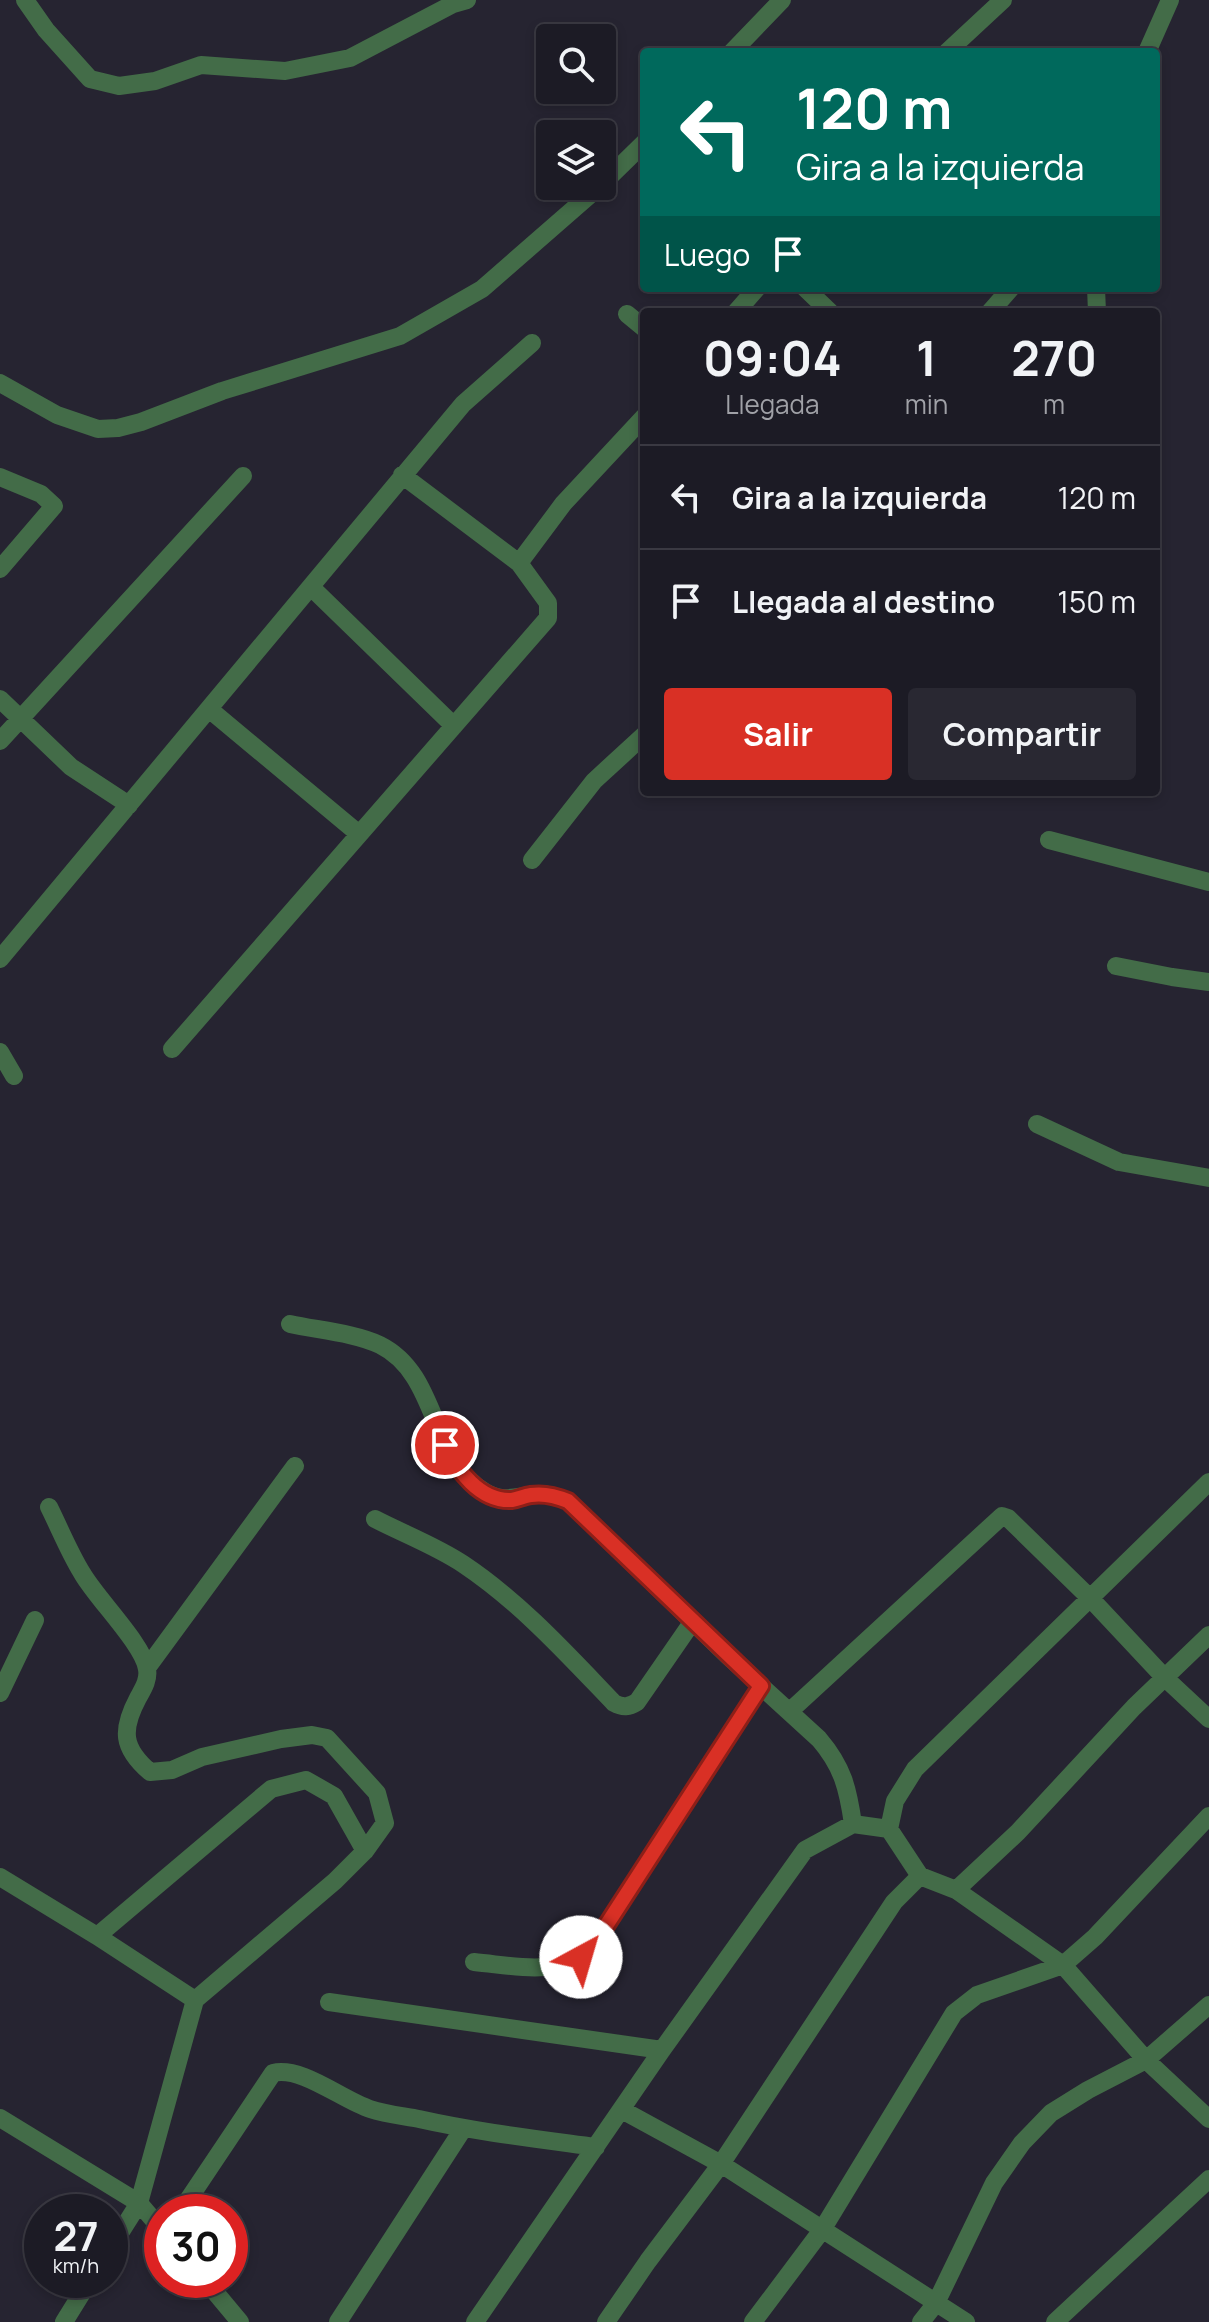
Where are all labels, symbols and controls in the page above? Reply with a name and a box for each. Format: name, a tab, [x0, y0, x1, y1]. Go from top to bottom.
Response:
map controls	[536, 24, 616, 200]
button: search	[536, 24, 616, 104]
text: 120 m	[796, 69, 952, 146]
icon: left	[664, 80, 768, 184]
button: layers	[536, 120, 616, 200]
text: Gira a la izquierda	[796, 142, 1085, 191]
icon: arrive	[766, 232, 810, 276]
text: Luego	[664, 234, 750, 275]
text: 09:04	[703, 325, 842, 390]
text: 1	[916, 325, 937, 390]
text: 270	[1011, 325, 1097, 390]
text: Llegada	[725, 386, 819, 422]
text: min	[905, 386, 948, 422]
text: m	[1043, 386, 1065, 422]
icon: left	[664, 475, 708, 519]
text: Gira a la izquierda	[732, 477, 987, 518]
text: 120 m	[1057, 477, 1136, 518]
icon: arrive	[664, 579, 708, 623]
text: Llegada al destino	[732, 581, 995, 622]
text: 150 m	[1057, 581, 1136, 622]
button: Salir	[664, 688, 892, 780]
button: Compartir	[908, 688, 1136, 780]
pin	[411, 1411, 479, 1479]
icon: arrive	[423, 1423, 467, 1467]
position arrow	[539, 1915, 623, 1999]
speed limit sign: 30	[144, 2194, 248, 2298]
text: 27	[53, 2208, 99, 2263]
text: km/h	[53, 2252, 99, 2279]

